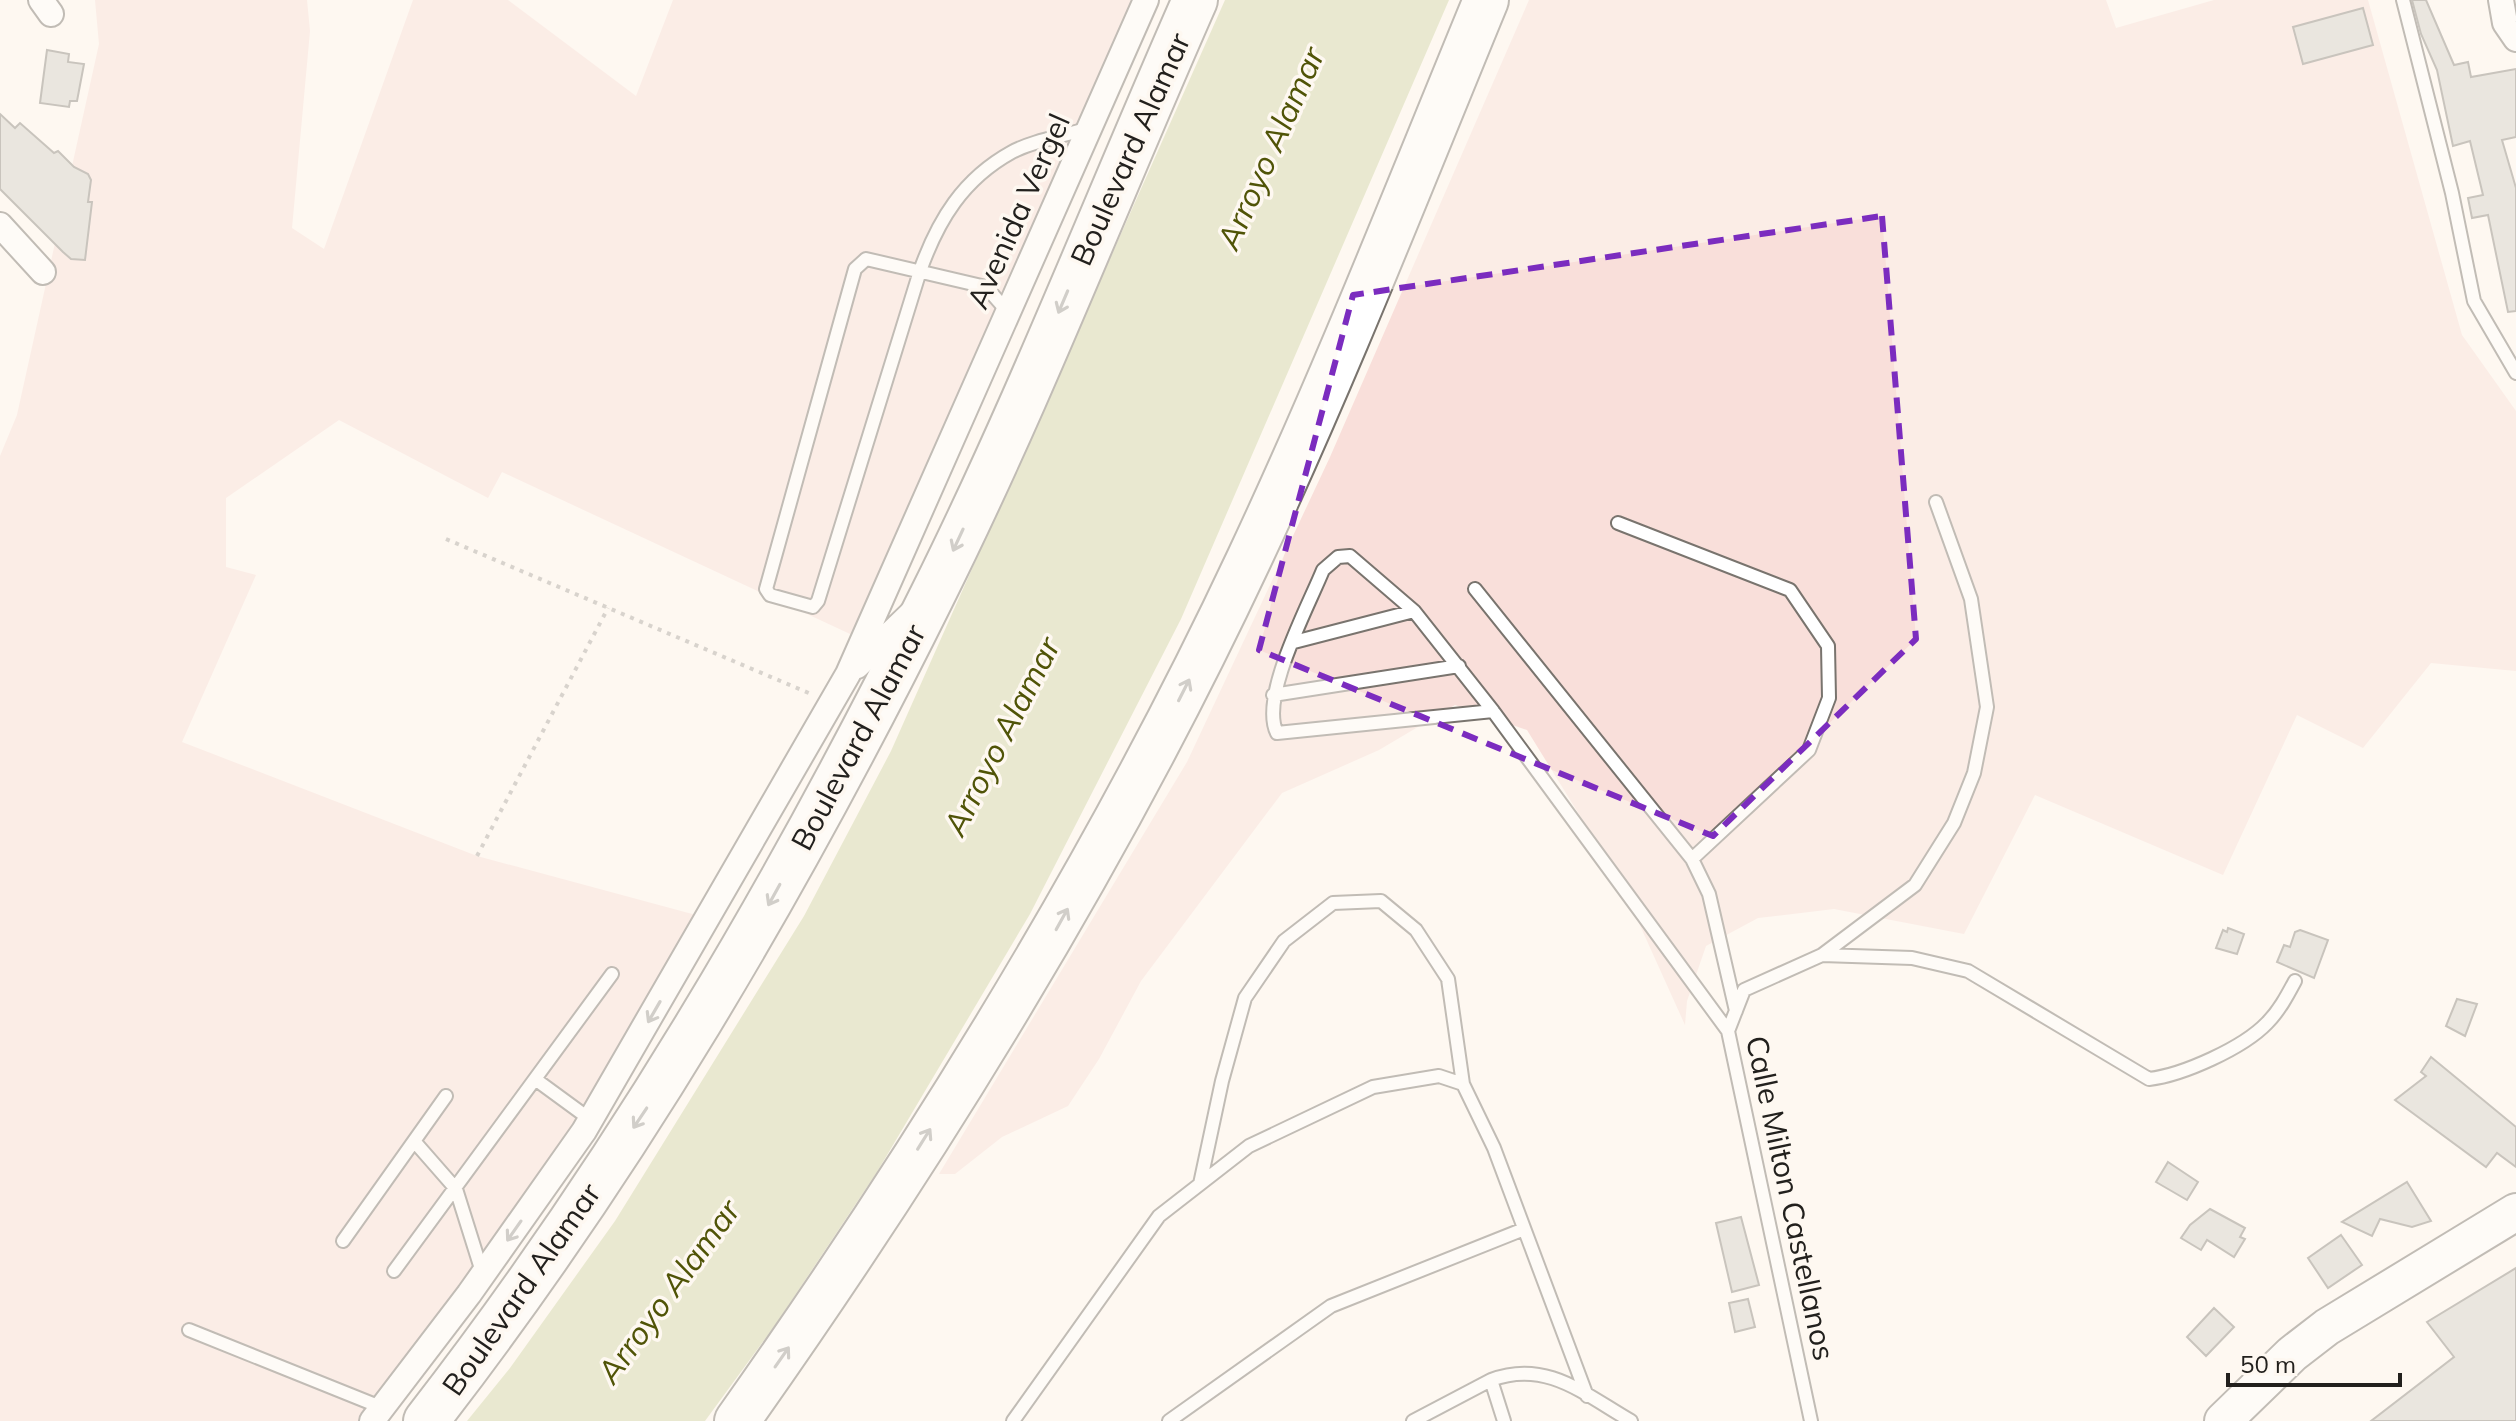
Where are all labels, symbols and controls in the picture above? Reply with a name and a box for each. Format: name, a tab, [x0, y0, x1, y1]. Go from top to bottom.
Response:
street label: Boulevard Alamar	[1062, 27, 1198, 271]
water label: Arroyo Alamar	[1207, 39, 1333, 256]
street label: Avenida Vergel	[958, 108, 1078, 314]
one-way arrow	[1054, 289, 1069, 314]
one-way arrow	[950, 528, 965, 552]
street label: Boulevard Alamar	[782, 617, 934, 857]
water label: Arroyo Alamar	[933, 629, 1069, 843]
one-way arrow	[1177, 678, 1193, 702]
one-way arrow	[766, 883, 781, 907]
one-way arrow	[1054, 908, 1070, 931]
one-way arrow	[646, 1000, 662, 1023]
street label: Calle Milton Castellanos	[1738, 1032, 1844, 1364]
one-way arrow	[632, 1107, 648, 1129]
one-way arrow	[917, 1128, 933, 1151]
street label: Boulevard Alamar	[434, 1175, 609, 1403]
water label: Arroyo Alamar	[587, 1190, 749, 1391]
one-way arrow	[506, 1219, 522, 1241]
scale bar	[2228, 1337, 2400, 1387]
one-way arrow	[774, 1347, 790, 1369]
text: 50 m	[2240, 1349, 2296, 1379]

